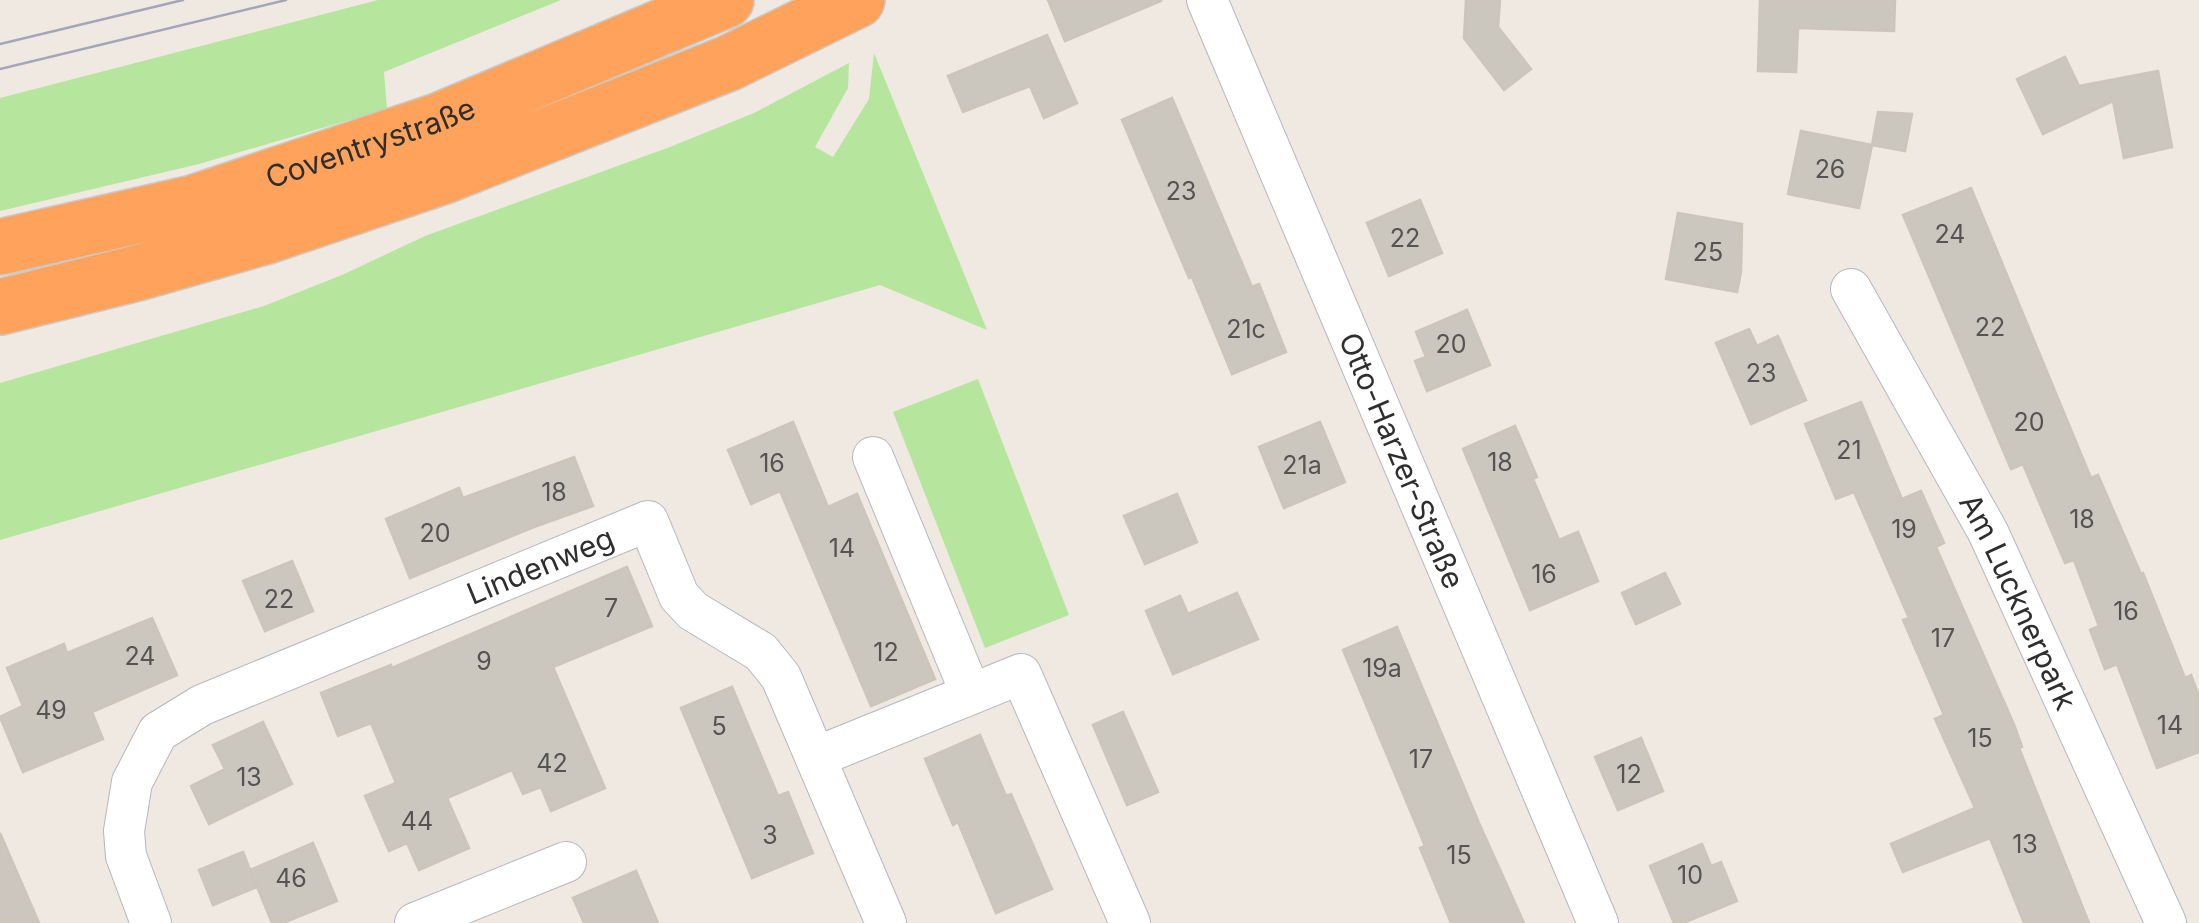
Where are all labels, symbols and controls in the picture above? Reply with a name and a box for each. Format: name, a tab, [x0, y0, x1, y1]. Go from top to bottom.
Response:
street label: Coventrystraße	[261, 90, 480, 195]
house number: 26	[1815, 154, 1845, 184]
house number: 23	[1166, 176, 1196, 206]
house number: 24	[1934, 219, 1966, 249]
house number: 22	[1390, 223, 1420, 253]
house number: 25	[1693, 237, 1723, 267]
house number: 22	[1975, 312, 2005, 342]
house number: 21c	[1226, 314, 1266, 344]
street label: Otto-Harzer-Straße	[1332, 327, 1472, 594]
house number: 20	[1435, 329, 1467, 359]
house number: 23	[1746, 358, 1776, 388]
house number: 20	[2013, 407, 2045, 437]
house number: 21	[1836, 435, 1862, 465]
house number: 18	[1487, 447, 1513, 477]
house number: 16	[759, 448, 785, 478]
house number: 21a	[1282, 450, 1322, 480]
house number: 18	[541, 477, 567, 507]
street label: Am Lucknerpark	[1952, 487, 2085, 716]
house number: 18	[2069, 504, 2095, 534]
house number: 19	[1891, 514, 1917, 544]
house number: 20	[419, 518, 451, 548]
street label: Lindenweg	[461, 519, 619, 612]
house number: 14	[829, 533, 855, 563]
house number: 16	[1531, 559, 1557, 589]
house number: 22	[264, 584, 294, 614]
house number: 7	[604, 593, 618, 623]
house number: 16	[2113, 596, 2139, 626]
house number: 17	[1931, 623, 1955, 653]
house number: 12	[873, 637, 899, 667]
house number: 24	[124, 641, 156, 671]
house number: 9	[476, 646, 492, 676]
house number: 19a	[1362, 653, 1402, 683]
house number: 49	[35, 695, 67, 725]
house number: 14	[2157, 710, 2183, 740]
house number: 5	[711, 711, 727, 741]
house number: 15	[1967, 723, 1993, 753]
house number: 17	[1409, 744, 1433, 774]
house number: 42	[536, 748, 568, 778]
house number: 12	[1616, 759, 1642, 789]
house number: 13	[236, 762, 262, 792]
house number: 44	[401, 806, 433, 836]
house number: 3	[762, 820, 778, 850]
house number: 13	[2012, 829, 2038, 859]
house number: 15	[1446, 840, 1472, 870]
house number: 10	[1677, 860, 1703, 890]
house number: 46	[275, 863, 307, 893]

